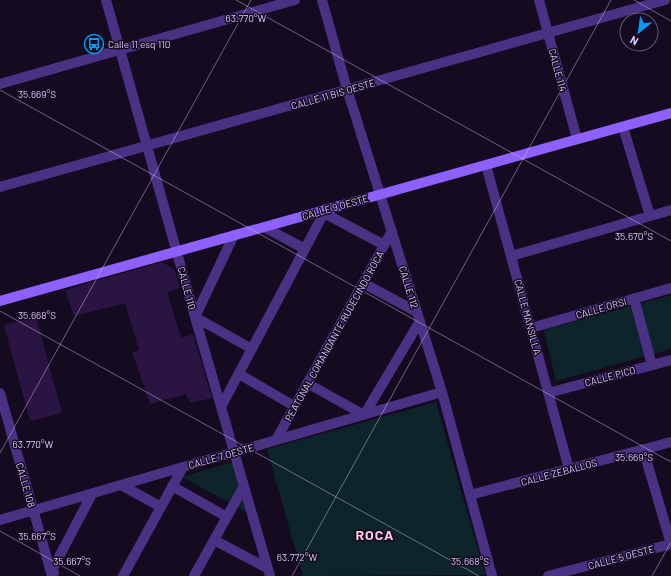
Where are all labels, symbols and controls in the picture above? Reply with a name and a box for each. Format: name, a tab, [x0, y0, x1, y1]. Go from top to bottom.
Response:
text: 63.770°W	[226, 12, 267, 24]
north arrow	[619, 12, 659, 52]
bus stop icon: Calle 11 esq 110	[83, 33, 105, 55]
text: N	[628, 34, 640, 49]
place label: Calle 11 esq 110	[108, 38, 170, 50]
street label: CALLE 114	[546, 47, 570, 93]
street label: CALLE 11 BIS OESTE	[290, 76, 376, 112]
text: 35.669°S	[18, 88, 56, 100]
street label: CALLE 9 OESTE	[300, 192, 370, 222]
text: 35.670°S	[615, 230, 653, 242]
street label: PEATONAL COMANDANTE RUDECINDO ROCA	[282, 249, 386, 423]
street label: CALLE 112	[397, 264, 421, 310]
street label: CALLE 110	[175, 265, 199, 311]
street label: CALLE MANSILLA	[512, 278, 544, 356]
street label: CALLE ORSI	[574, 295, 628, 321]
text: 35.668°S	[18, 309, 56, 321]
street label: CALLE PICO	[583, 363, 637, 389]
text: 63.770°W	[13, 438, 54, 450]
street label: CALLE 7 OESTE	[187, 441, 255, 471]
text: 35.669°S	[615, 451, 653, 463]
street label: CALLE ZEBALLOS	[519, 456, 599, 488]
street label: CALLE 108	[14, 461, 38, 509]
district label: ROCA	[356, 526, 394, 543]
text: 35.667°S	[18, 530, 56, 542]
street label: CALLE 5 OESTE	[586, 542, 656, 572]
text: 63.772°W	[277, 551, 317, 563]
text: 35.667°S	[53, 555, 91, 567]
text: 35.668°S	[451, 555, 489, 567]

